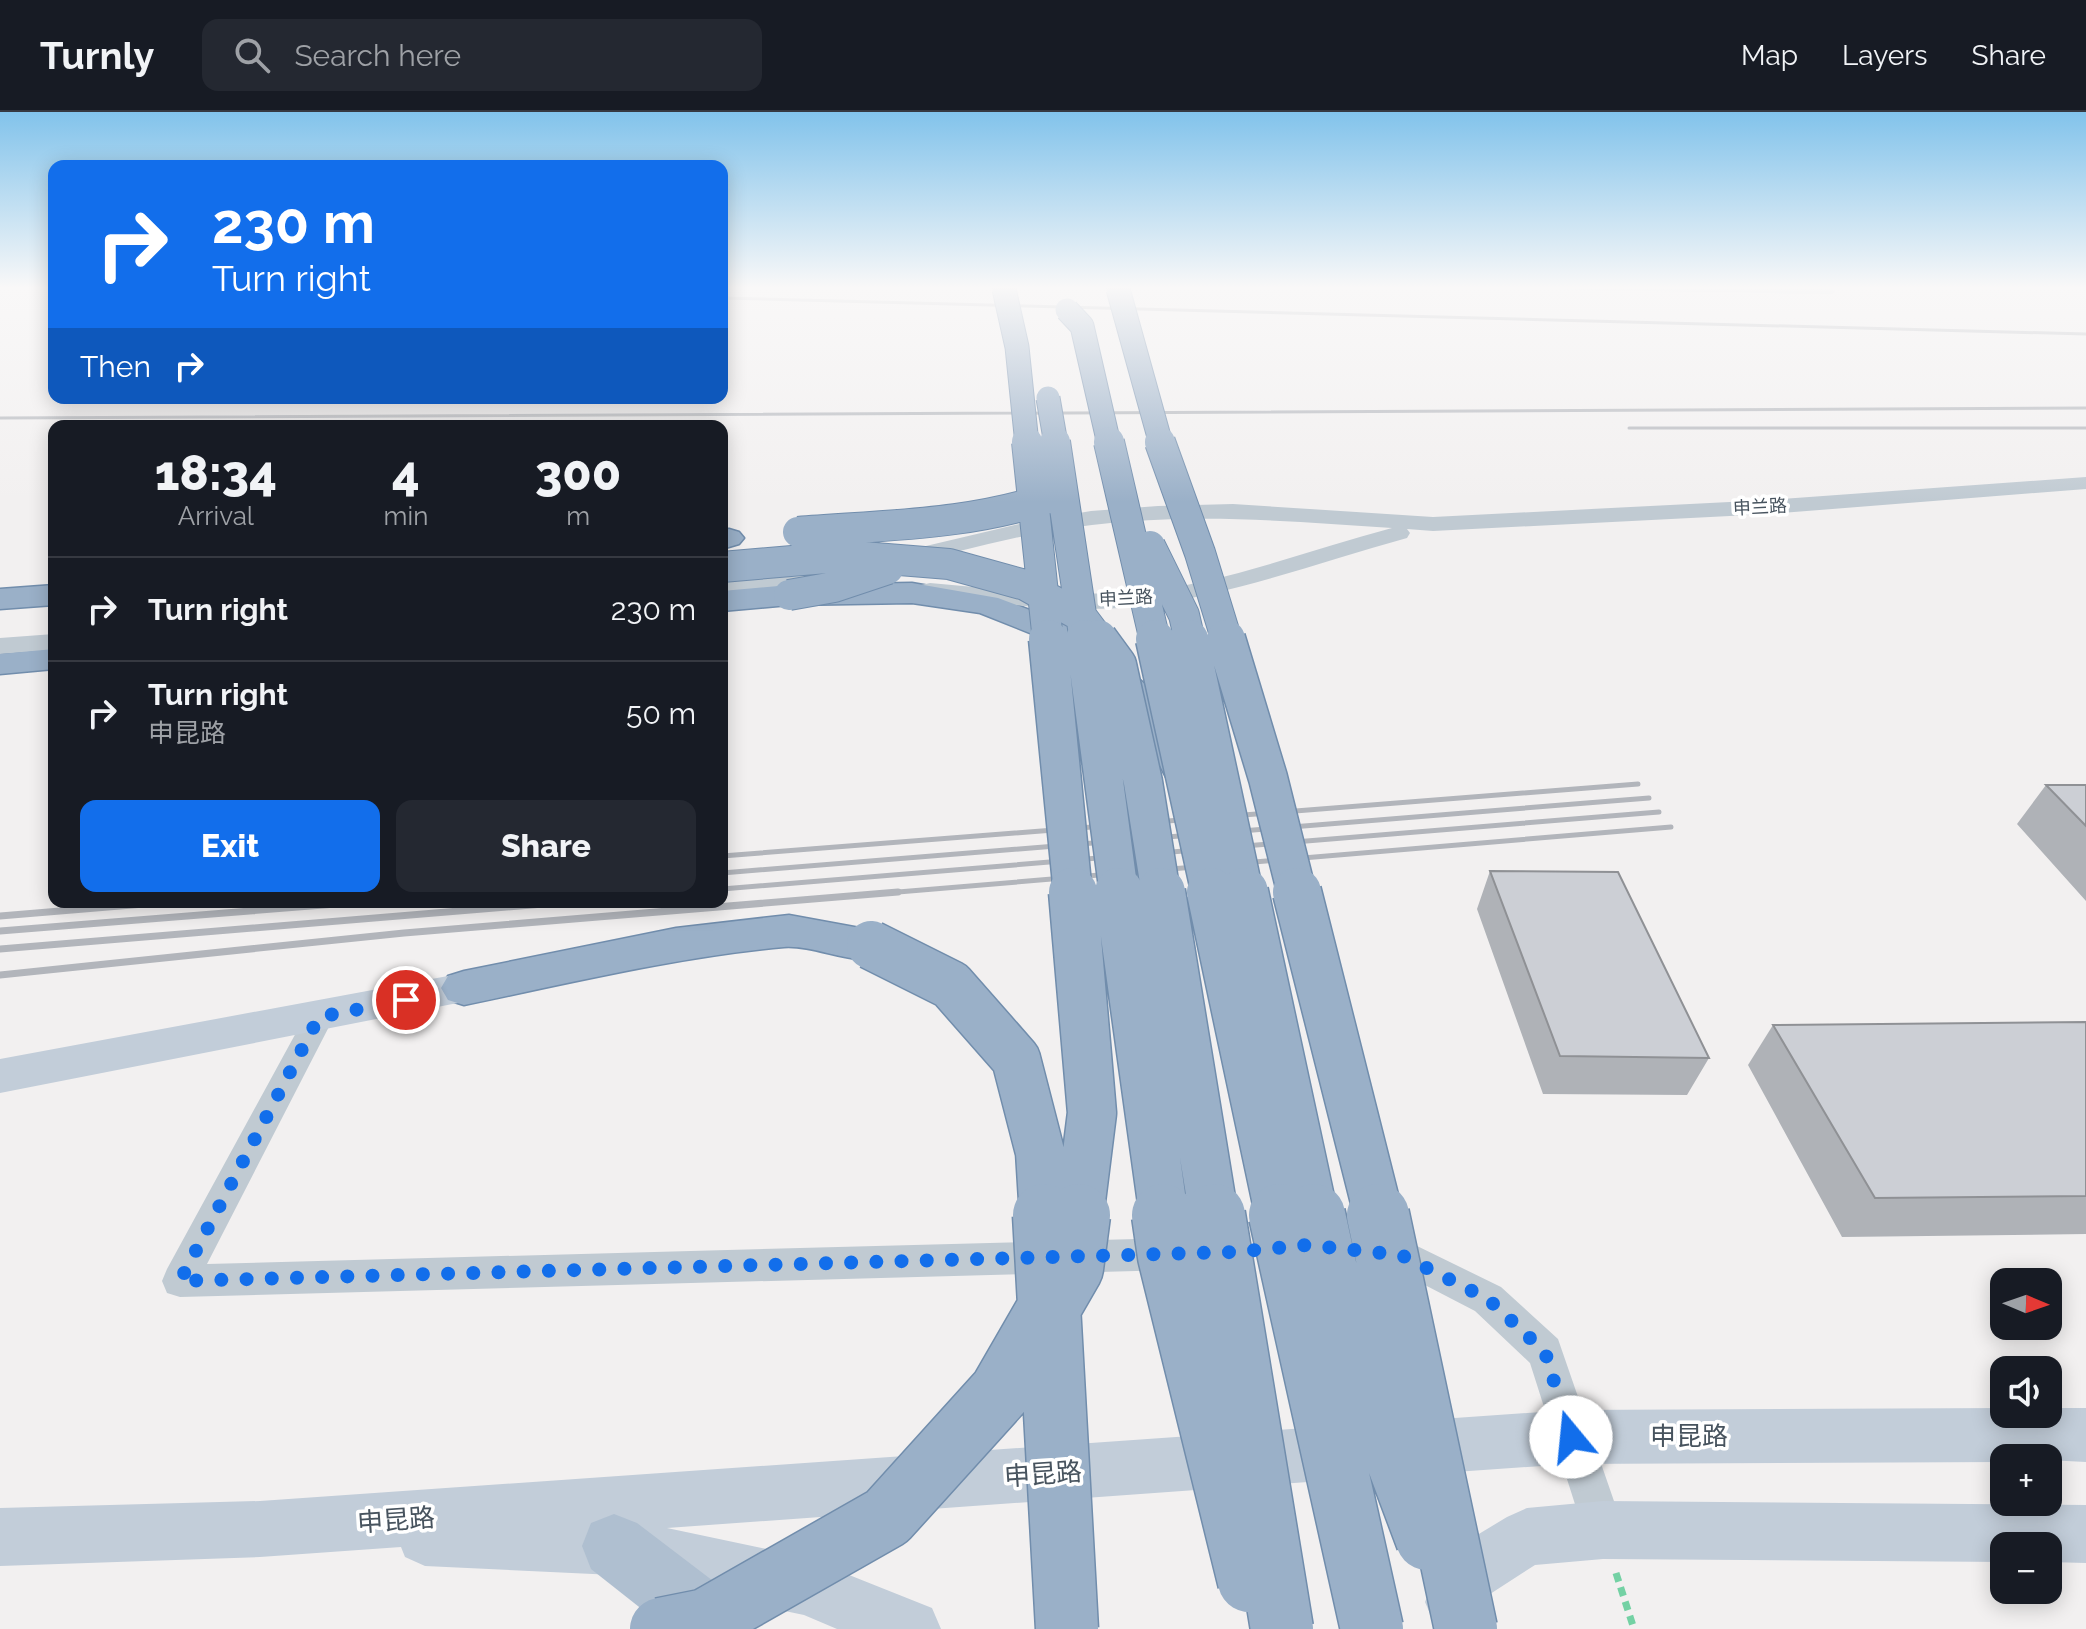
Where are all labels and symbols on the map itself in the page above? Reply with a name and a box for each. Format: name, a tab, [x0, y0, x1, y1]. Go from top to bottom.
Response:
street label: 申兰路	[1732, 495, 1787, 518]
street label: 申兰路	[1098, 586, 1153, 609]
pin	[372, 966, 440, 1034]
north arrow	[1990, 1268, 2062, 1340]
position arrow	[1529, 1395, 1613, 1479]
street label: 申昆路	[1650, 1421, 1728, 1451]
street label: 申昆路	[1003, 1456, 1083, 1492]
street label: 申昆路	[356, 1502, 436, 1538]

